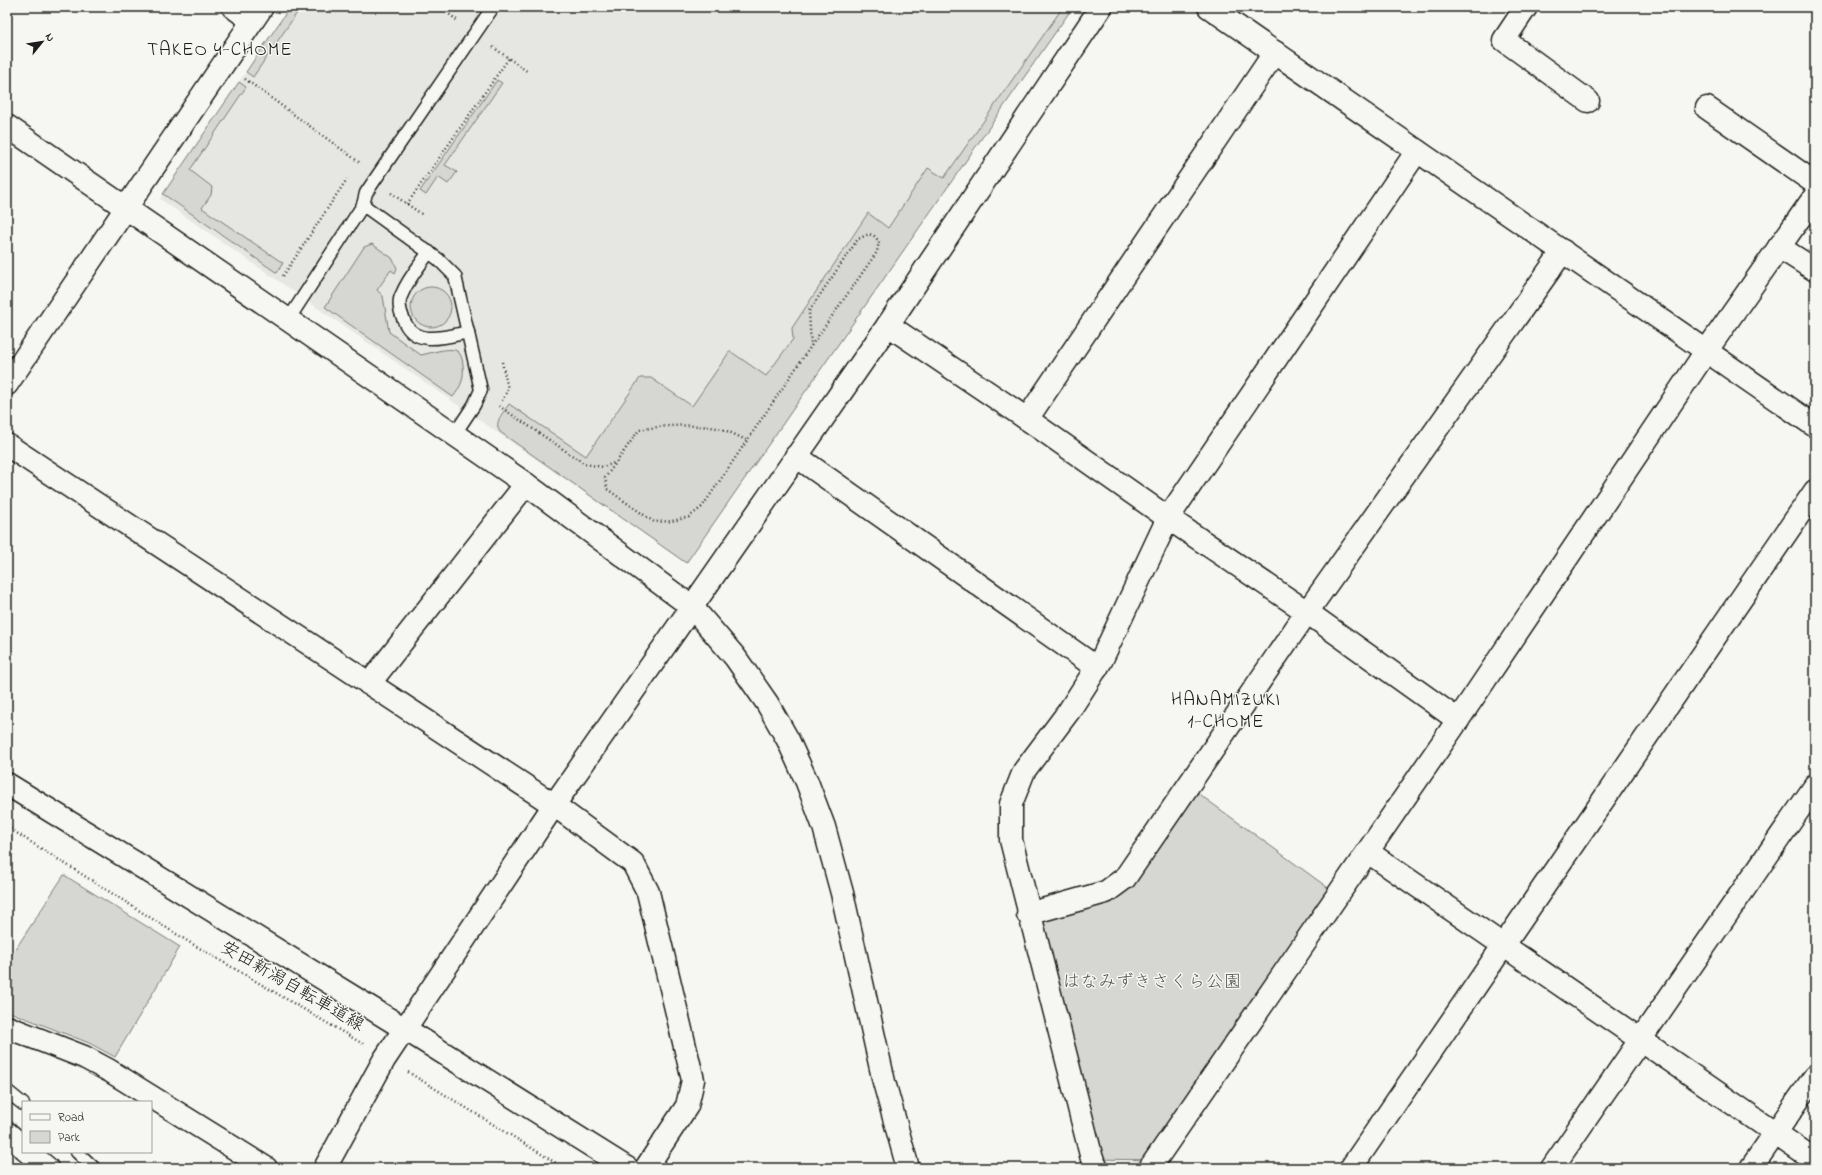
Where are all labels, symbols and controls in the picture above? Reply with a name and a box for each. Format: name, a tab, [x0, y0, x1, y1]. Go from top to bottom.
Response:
north arrow	[22, 22, 62, 62]
text: N	[41, 30, 59, 45]
district label: TAKEO 4-CHOME	[147, 37, 293, 64]
district label: HANAMIZUKI 1-CHOME	[1171, 687, 1281, 736]
street label: 安田新潟自転車道線	[215, 935, 369, 1039]
park label: はなみずきさくら公園	[1062, 970, 1242, 996]
legend	[22, 1101, 152, 1153]
text: Road	[58, 1109, 84, 1127]
text: Park	[58, 1129, 80, 1147]

